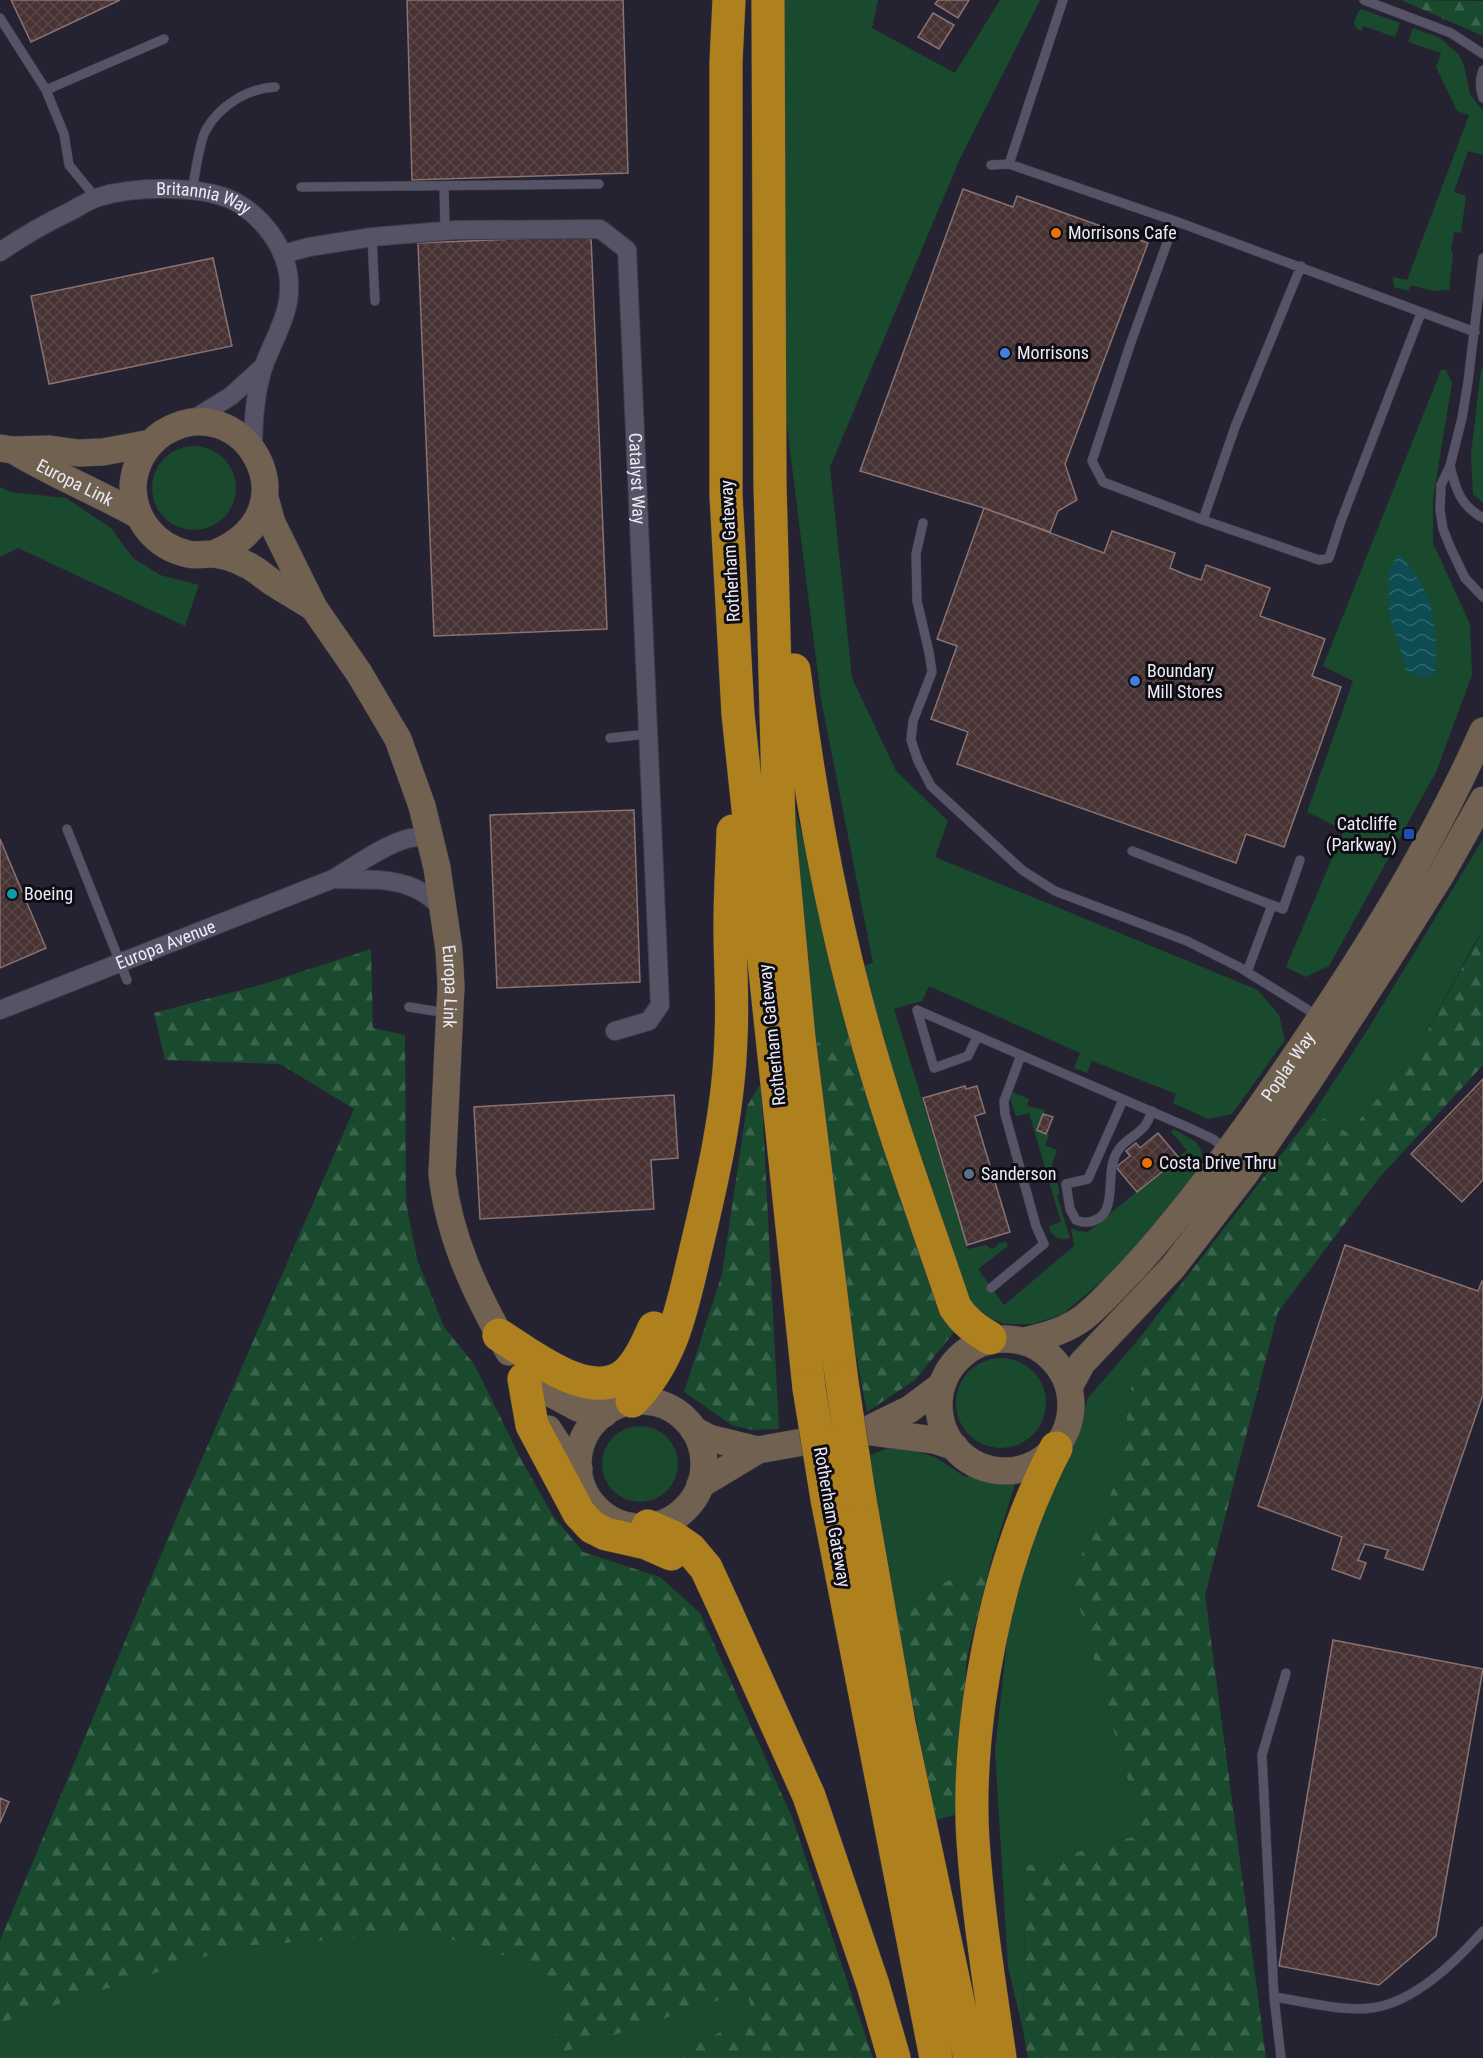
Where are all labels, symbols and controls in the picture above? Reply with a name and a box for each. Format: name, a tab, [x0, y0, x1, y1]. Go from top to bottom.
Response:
street label: Britannia Way	[156, 178, 256, 219]
place label: Morrisons Cafe	[1068, 222, 1177, 243]
marker: Morrisons Cafe	[1049, 226, 1063, 240]
place label: Morrisons	[1017, 342, 1089, 363]
marker: Morrisons	[998, 346, 1012, 360]
street label: Catalyst Way	[625, 432, 650, 525]
street label: Europa Link	[33, 454, 117, 510]
street label: Rotherham Gateway	[715, 479, 744, 623]
place label: Boundary Mill Stores	[1147, 660, 1223, 702]
marker: Boundary Mill Stores	[1128, 674, 1142, 688]
place label: Catcliffe (Parkway)	[1326, 813, 1397, 856]
marker: Catcliffe (Parkway)	[1402, 827, 1416, 841]
place label: Boeing	[24, 883, 73, 904]
marker: Boeing	[5, 887, 19, 901]
street label: Europa Avenue	[113, 915, 218, 973]
street label: Europa Link	[438, 944, 462, 1029]
street label: Rotherham Gateway	[754, 963, 789, 1107]
street label: Poplar Way	[1256, 1027, 1319, 1105]
place label: Costa Drive Thru	[1159, 1152, 1276, 1173]
marker: Costa Drive Thru	[1140, 1156, 1154, 1170]
place label: Sanderson	[981, 1163, 1057, 1184]
marker: Sanderson	[962, 1167, 976, 1181]
street label: Rotherham Gateway	[810, 1445, 855, 1589]

